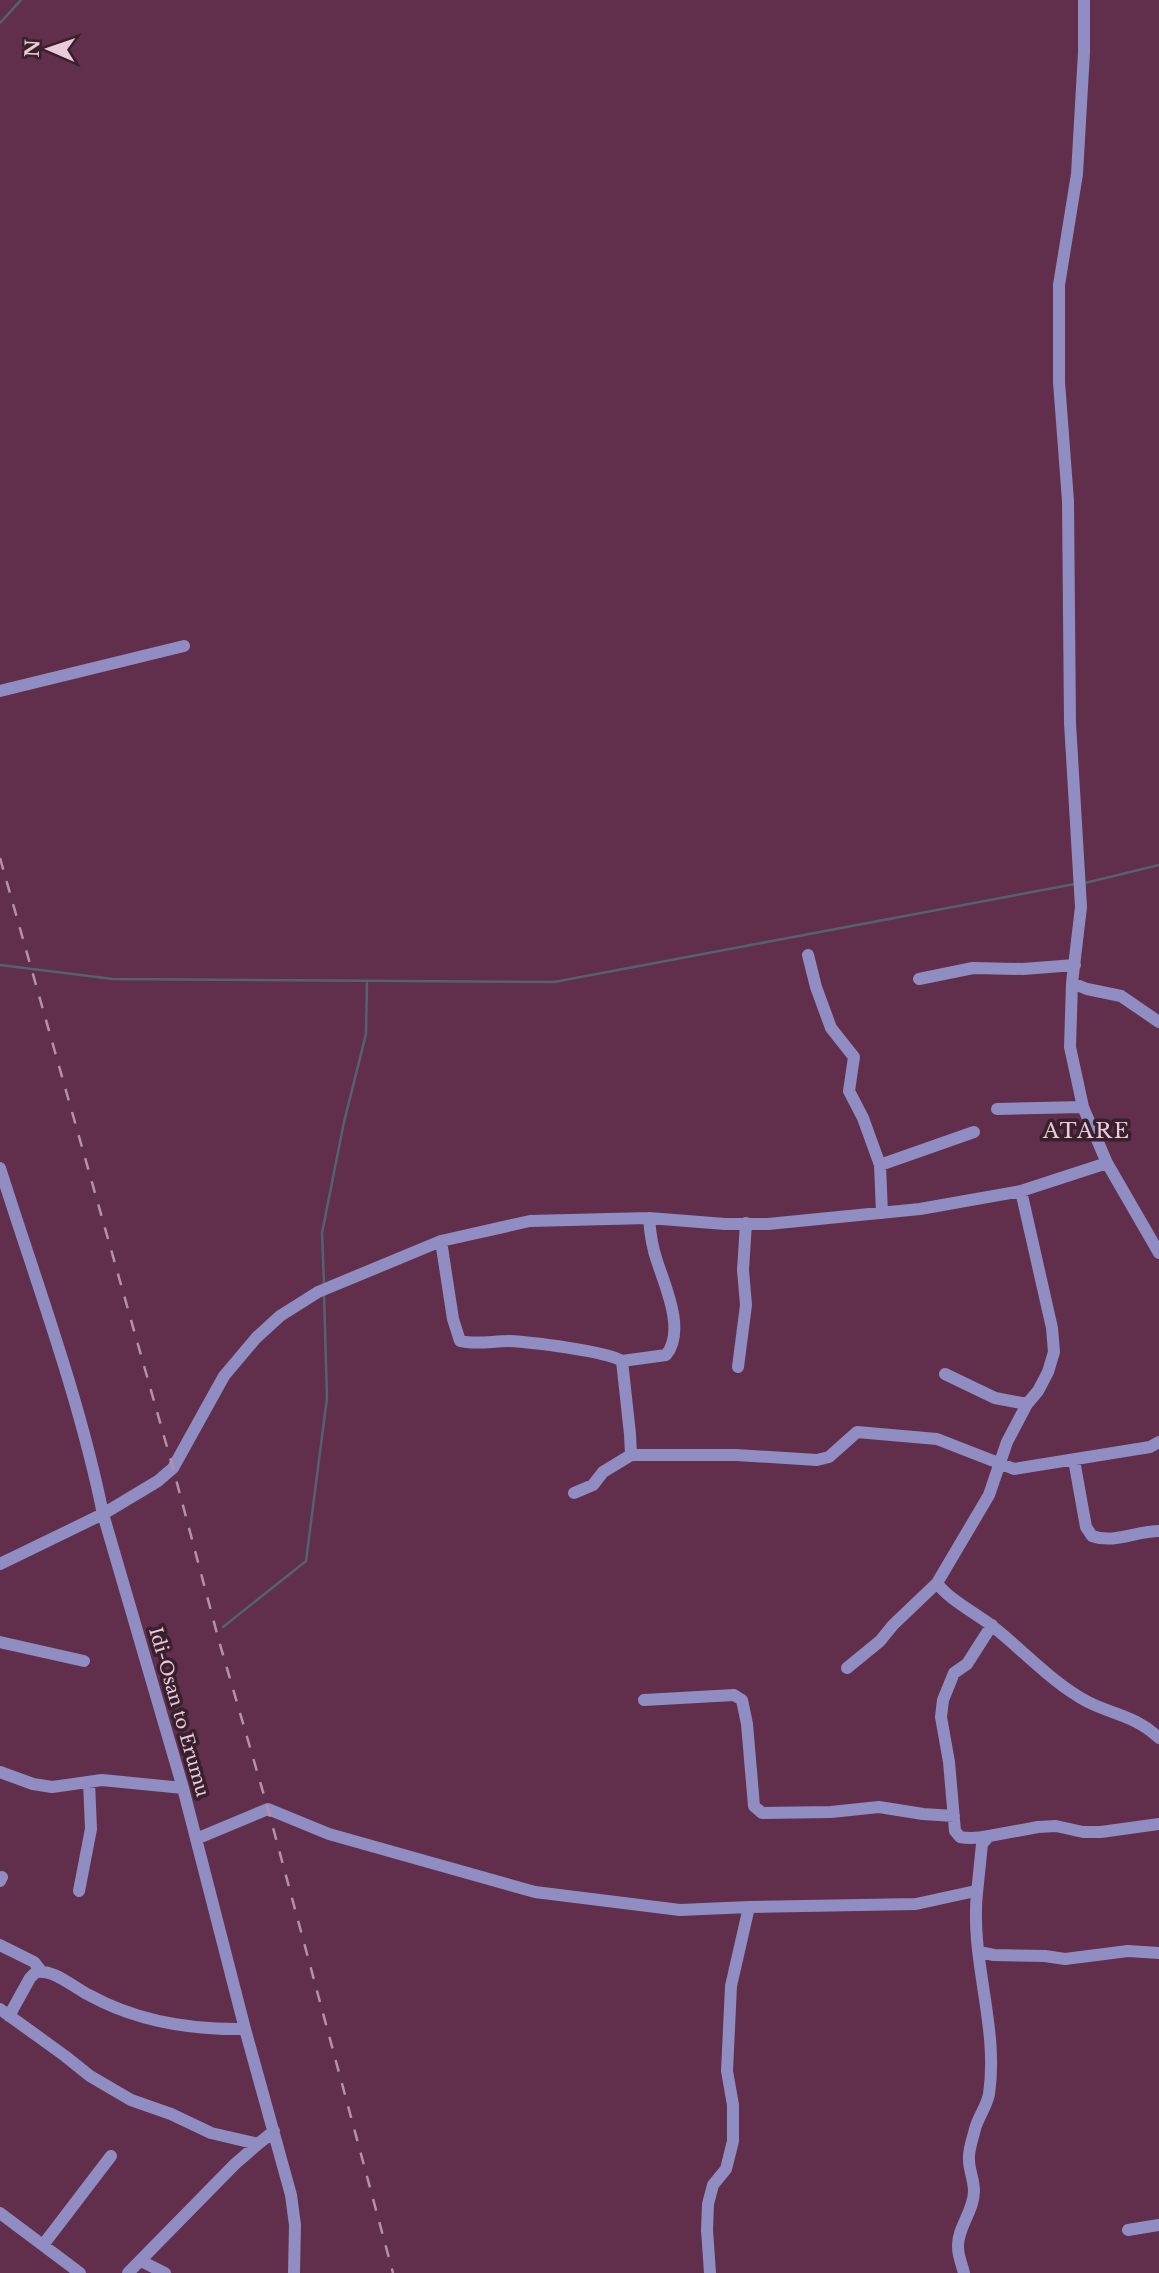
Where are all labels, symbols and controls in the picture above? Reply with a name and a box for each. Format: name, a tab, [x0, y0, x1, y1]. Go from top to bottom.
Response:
north arrow	[14, 14, 84, 84]
text: N	[21, 39, 44, 58]
district label: ATARE	[1042, 1118, 1131, 1144]
street label: Idi-Osan to Erumu	[144, 1625, 214, 1799]

